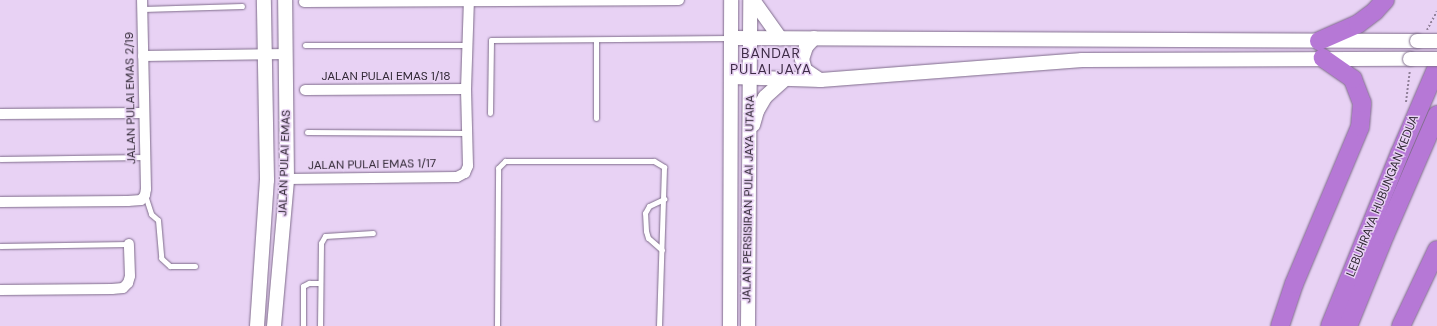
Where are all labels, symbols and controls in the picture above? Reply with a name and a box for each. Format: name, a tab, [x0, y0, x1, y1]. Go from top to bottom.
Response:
street label: JALAN PULAI EMAS 2/19	[123, 32, 139, 164]
district label: BANDAR PULAI JAYA	[730, 45, 812, 78]
street label: JALAN PULAI EMAS 1/18	[322, 70, 450, 84]
street label: JALAN PERSISIRAN PULAI JAYA UTARA	[740, 95, 758, 303]
street label: JALAN PULAI EMAS	[276, 110, 294, 216]
street label: LEBUHRAYA HUBUNGAN KEDUA	[1344, 113, 1422, 279]
street label: JALAN PULAI EMAS 1/17	[308, 157, 436, 173]

